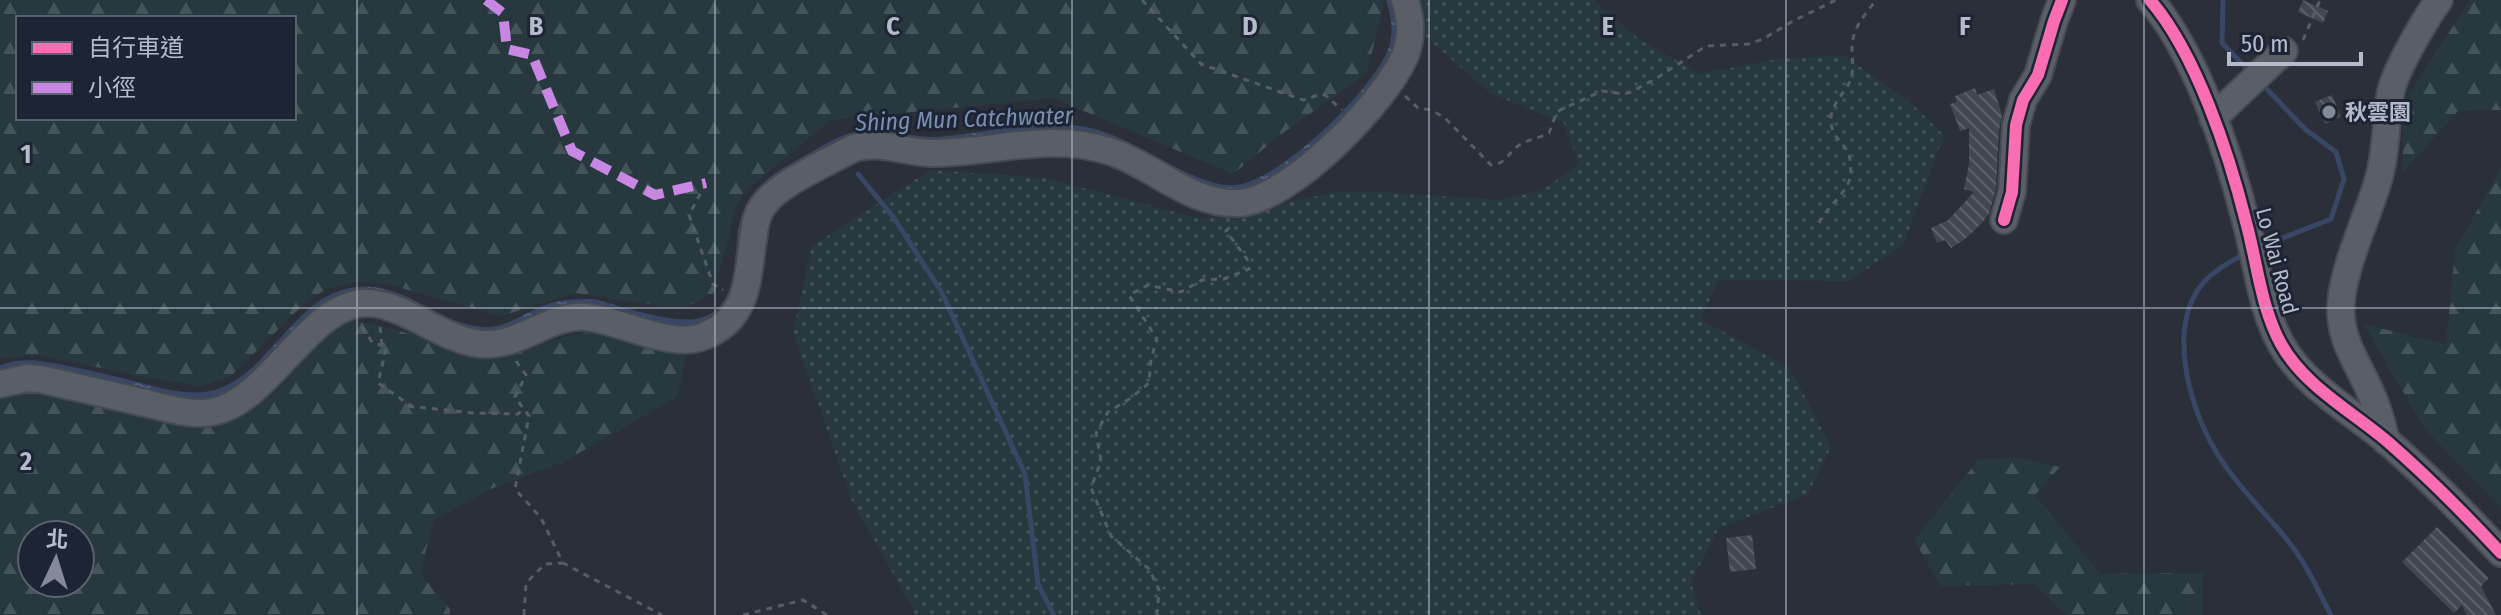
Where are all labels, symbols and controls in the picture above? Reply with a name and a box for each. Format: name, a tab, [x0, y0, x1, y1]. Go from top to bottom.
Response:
text: B	[529, 11, 544, 42]
text: C	[886, 11, 900, 42]
text: D	[1242, 11, 1258, 42]
text: E	[1602, 11, 1614, 42]
text: F	[1959, 11, 1971, 42]
legend	[16, 16, 296, 120]
scale bar	[2229, 16, 2361, 66]
text: 50 m	[2241, 30, 2289, 58]
text: 自行車道	[88, 34, 184, 62]
text: 小徑	[88, 74, 136, 102]
place label: 秋雲園	[2345, 99, 2411, 126]
water label: Shing Mun Catchwater	[854, 101, 1074, 137]
marker: 秋雲園	[2320, 103, 2338, 121]
text: 1	[21, 139, 32, 170]
street label: Lo Wai Road	[2250, 205, 2304, 317]
text: 2	[19, 446, 32, 477]
north arrow	[16, 519, 96, 599]
text: 北	[45, 525, 69, 554]

